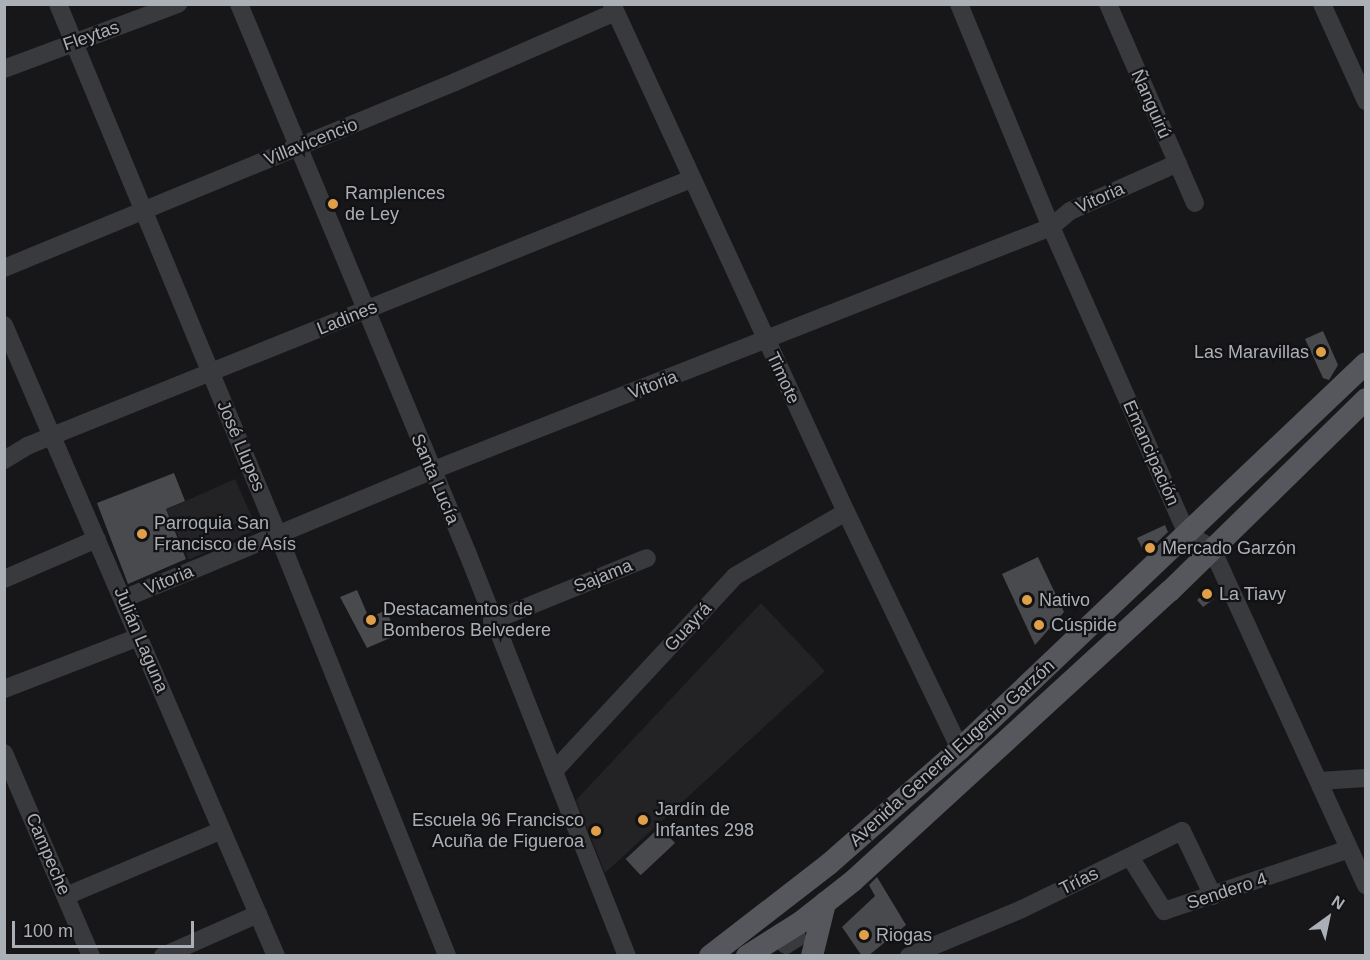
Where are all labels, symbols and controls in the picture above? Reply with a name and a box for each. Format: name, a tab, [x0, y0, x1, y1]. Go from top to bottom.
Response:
street label: Fleytas	[60, 16, 122, 56]
street label: Ñanguirú	[1126, 66, 1176, 142]
street label: Villavicencio	[261, 113, 361, 171]
street label: Vitoria	[1072, 178, 1128, 218]
place label: Ramplences de Ley	[345, 183, 445, 226]
marker: Ramplences de Ley	[326, 197, 340, 211]
street label: Ladines	[314, 296, 380, 340]
place label: Las Maravillas	[1194, 341, 1309, 363]
marker: Las Maravillas	[1314, 345, 1328, 359]
street label: Timote	[762, 349, 804, 407]
street label: Vitoria	[625, 366, 681, 404]
street label: Emancipación	[1118, 397, 1184, 509]
street label: José Llupes	[212, 398, 270, 494]
street label: Santa Lucía	[406, 431, 464, 527]
place label: Parroquia San Francisco de Asís	[154, 513, 297, 556]
marker: Parroquia San Francisco de Asís	[135, 527, 149, 541]
place label: Mercado Garzón	[1162, 537, 1296, 559]
marker: Mercado Garzón	[1143, 541, 1157, 555]
street label: Sajama	[571, 555, 635, 597]
street label: Vitoria	[141, 560, 197, 600]
place label: La Tiavy	[1219, 583, 1286, 605]
street label: Julián Laguna	[109, 584, 173, 696]
marker: La Tiavy	[1200, 587, 1214, 601]
place label: Nativo	[1039, 589, 1090, 611]
marker: Nativo	[1020, 593, 1034, 607]
street label: Guayrá	[660, 598, 716, 656]
place label: Destacamentos de Bomberos Belvedere	[383, 599, 551, 642]
marker: Destacamentos de Bomberos Belvedere	[364, 613, 378, 627]
place label: Cúspide	[1051, 614, 1117, 636]
marker: Cúspide	[1032, 618, 1046, 632]
street label: Avenida General Eugenio Garzón	[845, 655, 1059, 851]
place label: Jardín de Infantes 298	[655, 799, 754, 842]
street label: Campeche	[21, 810, 75, 898]
place label: Escuela 96 Francisco Acuña de Figueroa	[412, 810, 584, 852]
marker: Jardín de Infantes 298	[636, 813, 650, 827]
marker: Escuela 96 Francisco Acuña de Figueroa	[589, 824, 603, 838]
street label: Trías	[1056, 862, 1102, 900]
street label: Sendero 4	[1184, 868, 1270, 914]
north arrow	[1298, 888, 1358, 948]
text: N	[1329, 892, 1348, 913]
scale bar	[15, 909, 196, 947]
text: 100 m	[23, 921, 73, 941]
place label: Riogas	[876, 924, 932, 946]
marker: Riogas	[857, 928, 871, 942]

